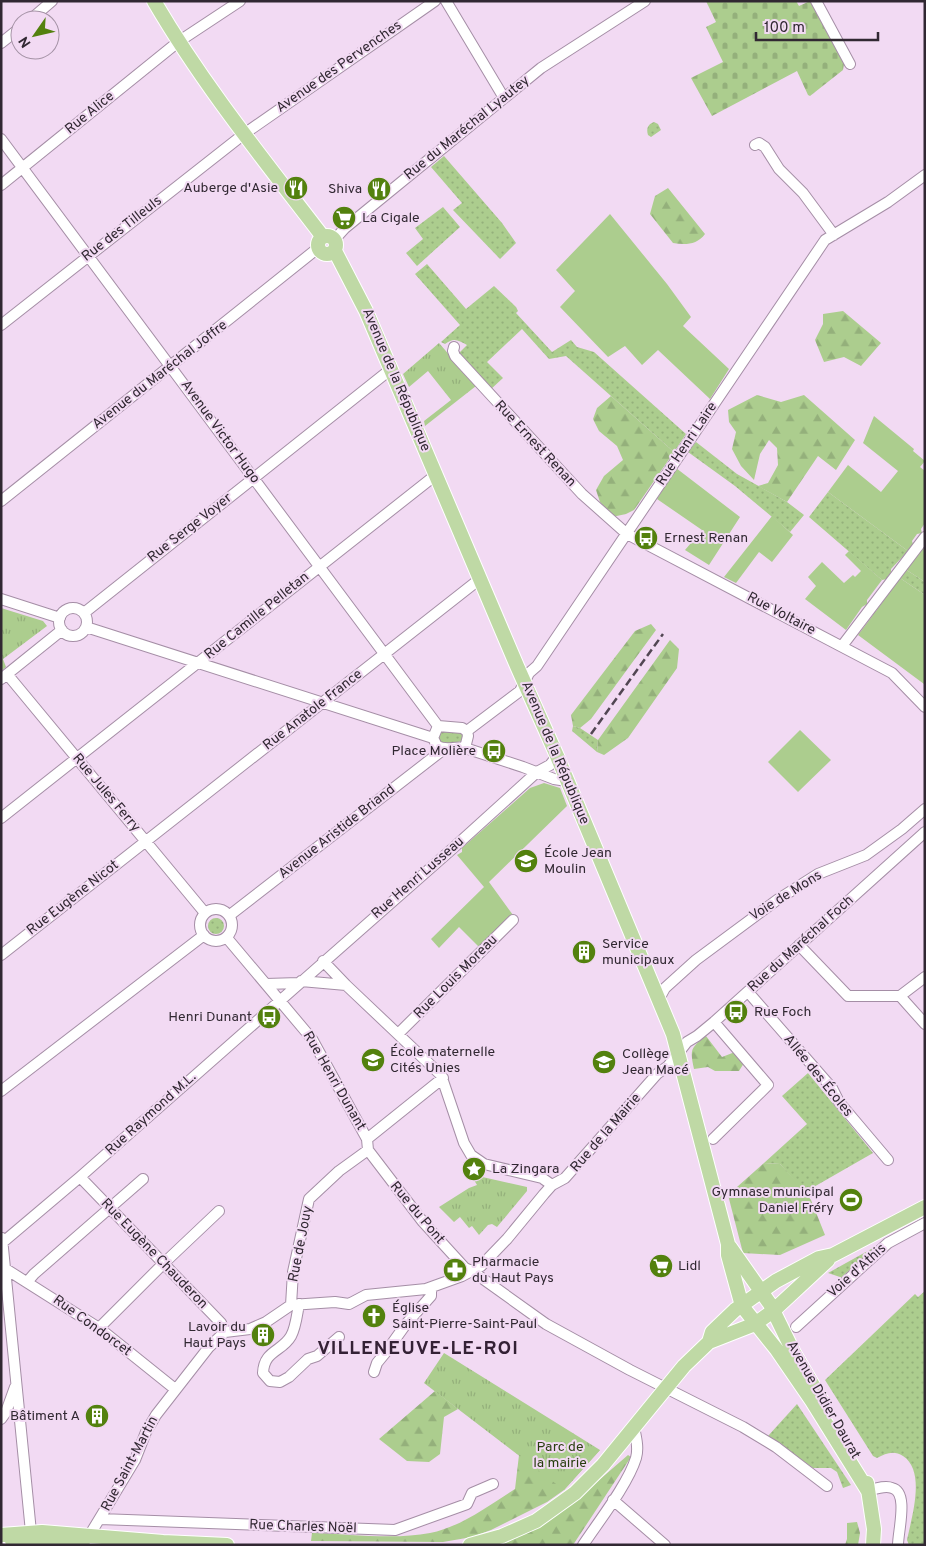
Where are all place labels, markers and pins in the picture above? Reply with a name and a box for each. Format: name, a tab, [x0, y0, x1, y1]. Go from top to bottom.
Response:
restaurant icon: Auberge d'Asie	[283, 175, 309, 201]
restaurant icon: Shiva	[366, 176, 392, 202]
place label: Auberge d'Asie	[183, 180, 278, 197]
place label: Shiva	[328, 181, 362, 198]
supermarket icon: La Cigale	[331, 205, 357, 231]
place label: La Cigale	[362, 210, 420, 227]
bus stop icon: Ernest Renan	[633, 525, 659, 551]
place label: Ernest Renan	[664, 530, 748, 547]
bus stop icon: Place Molière	[481, 738, 507, 764]
place label: Place Molière	[392, 743, 476, 760]
place label: École Jean Moulin	[544, 844, 612, 878]
school or university icon: École Jean Moulin	[513, 848, 539, 874]
place label: Service municipaux	[602, 936, 675, 969]
building icon: Service municipaux	[571, 939, 597, 965]
bus stop icon: Rue Foch	[723, 999, 749, 1025]
bus stop icon: Henri Dunant	[256, 1004, 282, 1030]
place label: Rue Foch	[754, 1004, 811, 1021]
place label: Henri Dunant	[168, 1009, 252, 1026]
place label: École maternelle Cités Unies	[390, 1043, 495, 1077]
place label: Collège Jean Macé	[622, 1046, 689, 1079]
school or university icon: École maternelle Cités Unies	[360, 1047, 386, 1073]
school or university icon: Collège Jean Macé	[591, 1049, 617, 1075]
place icon: La Zingara	[461, 1156, 487, 1182]
place label: La Zingara	[492, 1161, 559, 1178]
place label: Gymnase municipal Daniel Fréry	[712, 1184, 834, 1217]
sports icon: Gymnase municipal Daniel Fréry	[838, 1187, 864, 1213]
supermarket icon: Lidl	[648, 1253, 674, 1279]
place label: Pharmacie du Haut Pays	[472, 1254, 554, 1287]
pharmacy icon: Pharmacie du Haut Pays	[442, 1257, 468, 1283]
place label: Lidl	[678, 1258, 701, 1275]
place label: Église Saint-Pierre-Saint-Paul	[392, 1299, 537, 1333]
church icon: Église Saint-Pierre-Saint-Paul	[361, 1303, 387, 1329]
place label: Lavoir du Haut Pays	[183, 1319, 246, 1352]
building icon: Lavoir du Haut Pays	[250, 1322, 276, 1348]
building icon: Bâtiment A	[84, 1403, 110, 1429]
place label: Bâtiment A	[10, 1408, 80, 1425]

